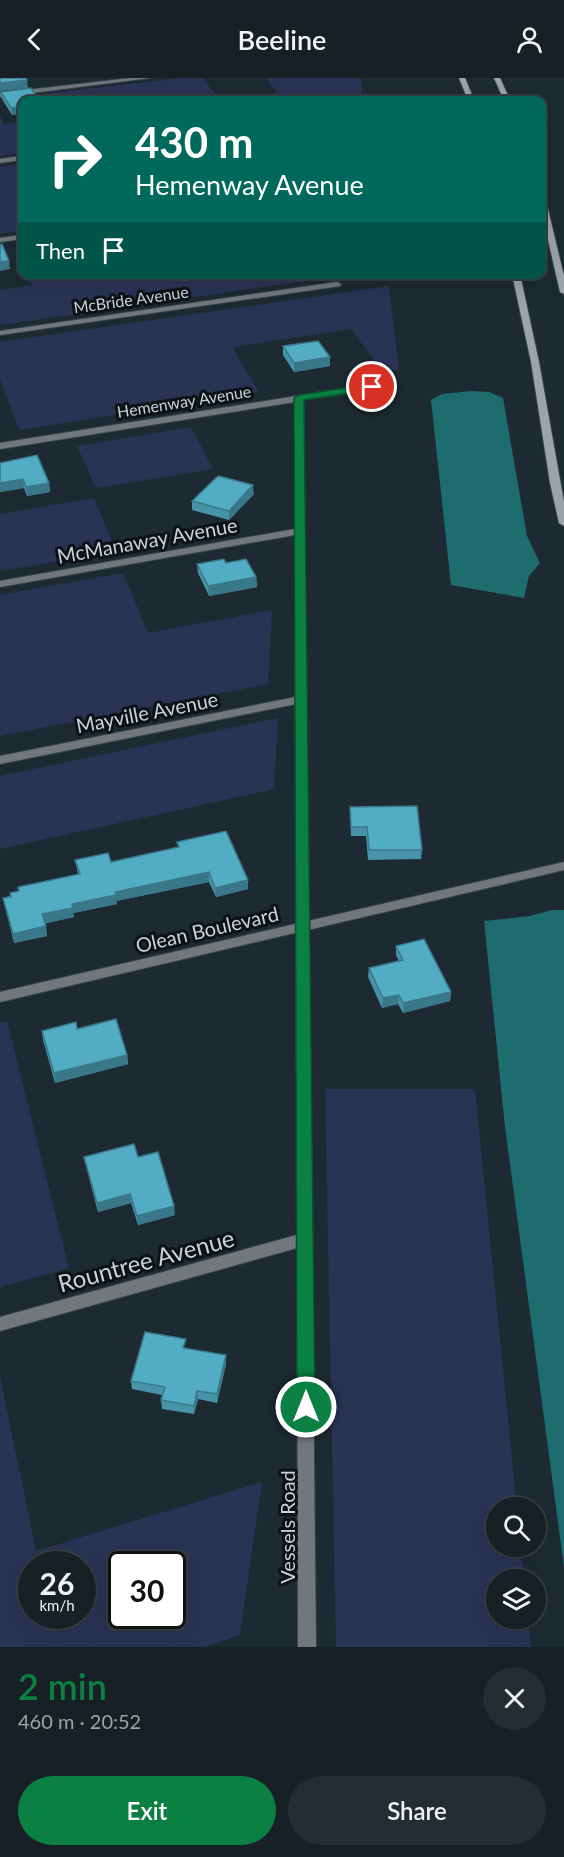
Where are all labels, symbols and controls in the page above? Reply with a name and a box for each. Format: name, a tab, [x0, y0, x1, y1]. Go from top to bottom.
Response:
icon: back	[18, 23, 51, 56]
text: Beeline	[238, 23, 326, 56]
icon: person	[513, 23, 546, 56]
text: 430 m	[135, 117, 253, 167]
icon: right	[36, 120, 114, 198]
text: Hemenway Avenue	[135, 168, 364, 201]
icon: arrive	[97, 234, 130, 267]
text: Then	[36, 237, 85, 264]
street label: McBride Avenue	[72, 282, 190, 316]
pin	[346, 361, 397, 412]
icon: arrive	[355, 370, 388, 403]
street label: Hemenway Avenue	[116, 381, 252, 421]
street label: McManaway Avenue	[55, 512, 239, 568]
street label: Mayville Avenue	[74, 686, 220, 738]
street label: Olean Boulevard	[133, 901, 281, 957]
street label: Rountree Avenue	[55, 1223, 237, 1297]
position arrow	[274, 1375, 338, 1439]
street label: Vessels Road	[275, 1470, 299, 1584]
map controls	[486, 1497, 546, 1629]
button: search	[486, 1497, 546, 1557]
speed limit sign: 30	[108, 1551, 186, 1629]
text: 26	[40, 1565, 74, 1601]
button: layers	[486, 1569, 546, 1629]
text: km/h	[39, 1596, 75, 1614]
text: 2 min	[18, 1664, 107, 1708]
button: close	[483, 1667, 546, 1730]
text: 460 m · 20:52	[18, 1709, 141, 1733]
button: Exit	[18, 1776, 276, 1845]
button: Share	[288, 1776, 546, 1845]

